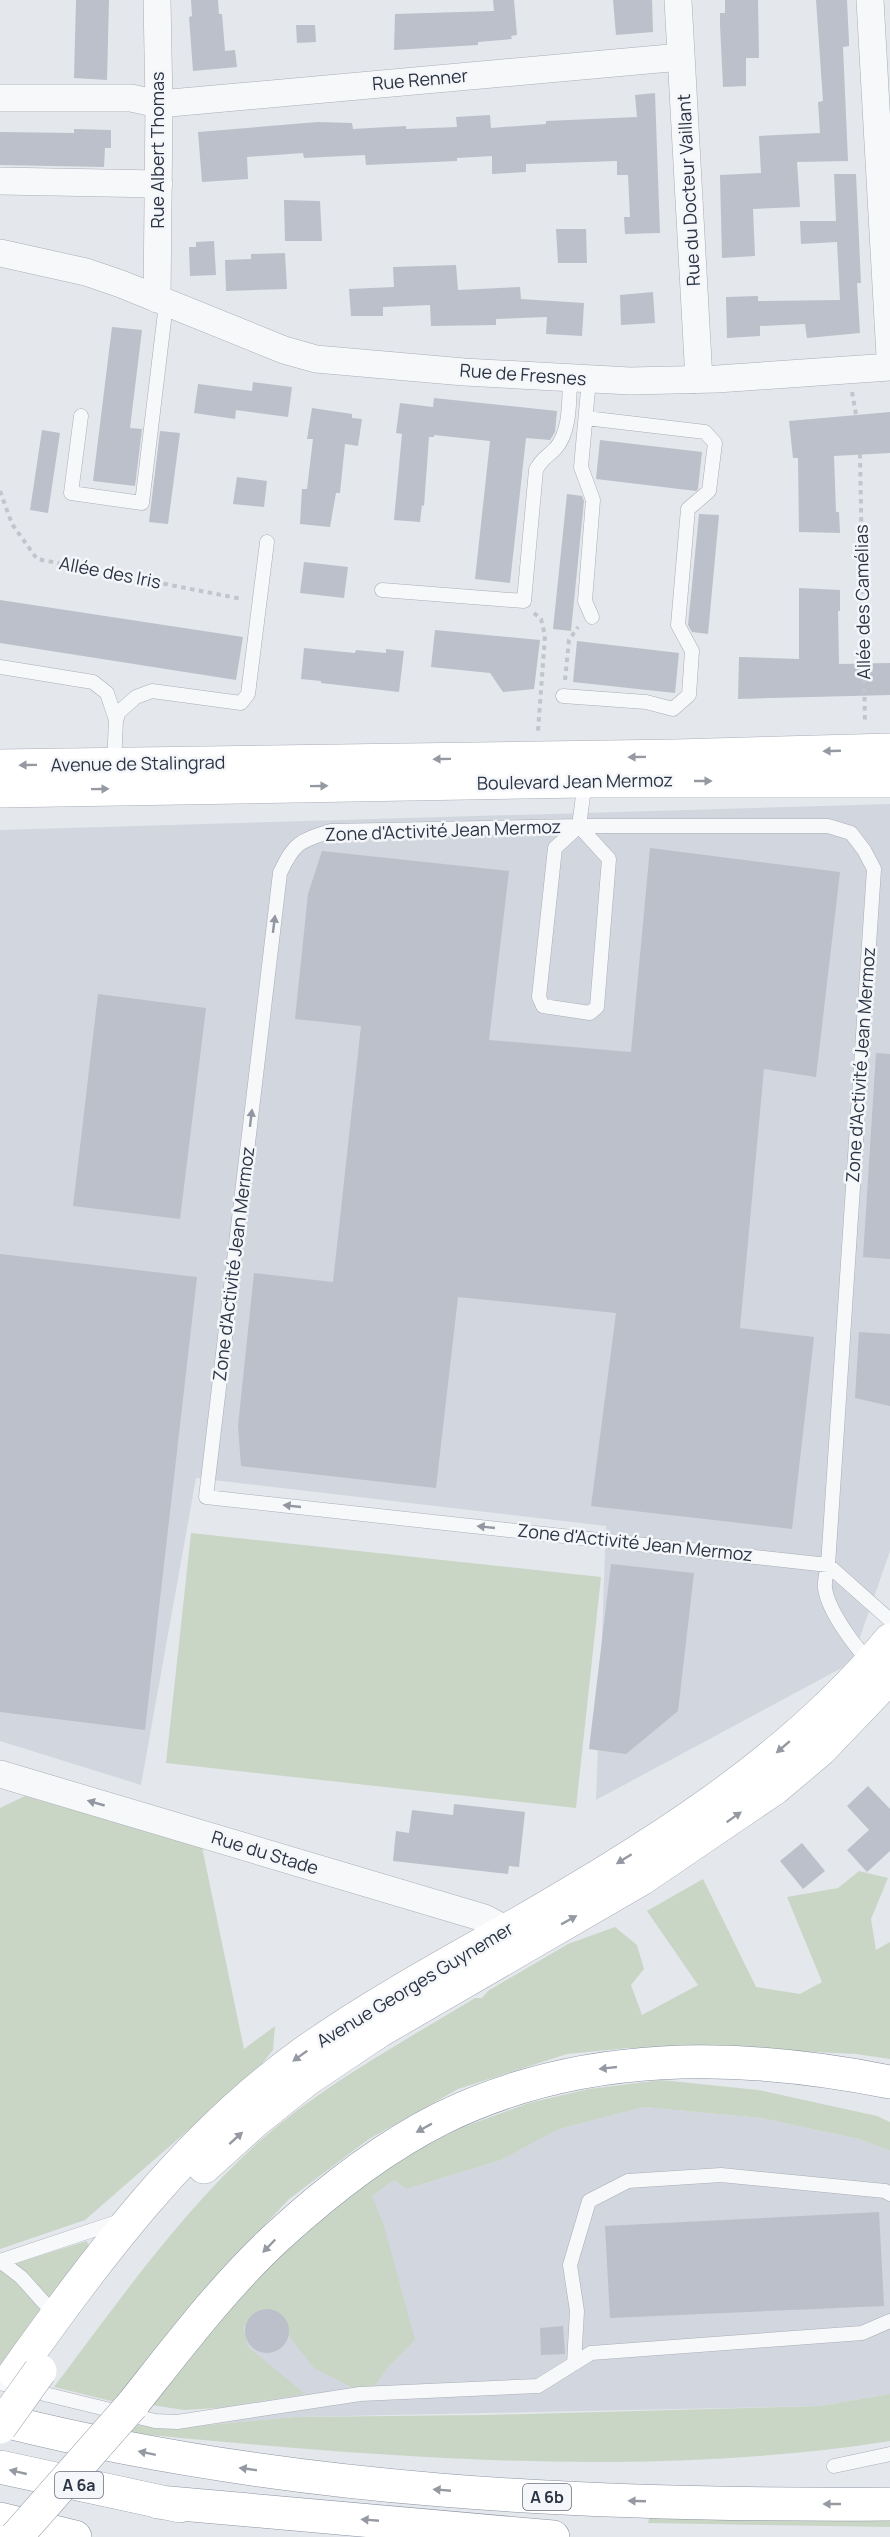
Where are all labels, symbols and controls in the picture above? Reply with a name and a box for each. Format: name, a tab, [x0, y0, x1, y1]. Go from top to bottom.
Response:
street label: Rue Renner	[371, 63, 469, 95]
street label: Rue Albert Thomas	[145, 71, 169, 229]
street label: Rue du Docteur Vaillant	[671, 93, 705, 287]
street label: Rue de Fresnes	[459, 358, 587, 390]
street label: Allée des Camélias	[849, 524, 875, 680]
street label: Allée des Iris	[57, 550, 163, 594]
one-way arrow	[822, 747, 841, 756]
street label: Avenue de Stalingrad	[50, 749, 226, 777]
one-way arrow	[627, 752, 646, 761]
one-way arrow	[432, 755, 451, 764]
one-way arrow	[19, 760, 38, 770]
street label: Boulevard Jean Mermoz	[477, 767, 673, 795]
one-way arrow	[693, 776, 712, 786]
one-way arrow	[309, 781, 328, 791]
one-way arrow	[91, 784, 110, 794]
street label: Zone d'Activité Jean Mermoz	[324, 814, 562, 846]
one-way arrow	[269, 914, 278, 933]
street label: Zone d'Activité Jean Mermoz	[840, 946, 880, 1184]
one-way arrow	[246, 1108, 256, 1127]
street label: Zone d'Activité Jean Mermoz	[207, 1145, 259, 1383]
one-way arrow	[282, 1502, 301, 1511]
street label: Zone d'Activité Jean Mermoz	[516, 1518, 754, 1566]
one-way arrow	[476, 1522, 495, 1532]
one-way arrow	[776, 1740, 791, 1753]
one-way arrow	[87, 1798, 105, 1807]
one-way arrow	[726, 1811, 742, 1823]
street label: Rue du Stade	[209, 1824, 322, 1880]
one-way arrow	[616, 1854, 632, 1865]
one-way arrow	[561, 1915, 578, 1925]
street label: Avenue Georges Guynemer	[312, 1916, 518, 2052]
one-way arrow	[293, 2050, 309, 2062]
one-way arrow	[599, 2063, 618, 2073]
one-way arrow	[415, 2123, 432, 2133]
one-way arrow	[229, 2131, 244, 2145]
one-way arrow	[263, 2238, 277, 2252]
one-way arrow	[138, 2448, 157, 2457]
one-way arrow	[238, 2464, 257, 2473]
one-way arrow	[9, 2466, 28, 2476]
road number: A 6a	[55, 2472, 103, 2498]
road number: A 6b	[523, 2484, 571, 2510]
one-way arrow	[432, 2485, 451, 2495]
one-way arrow	[627, 2497, 646, 2506]
one-way arrow	[822, 2499, 841, 2509]
one-way arrow	[360, 2515, 379, 2524]

